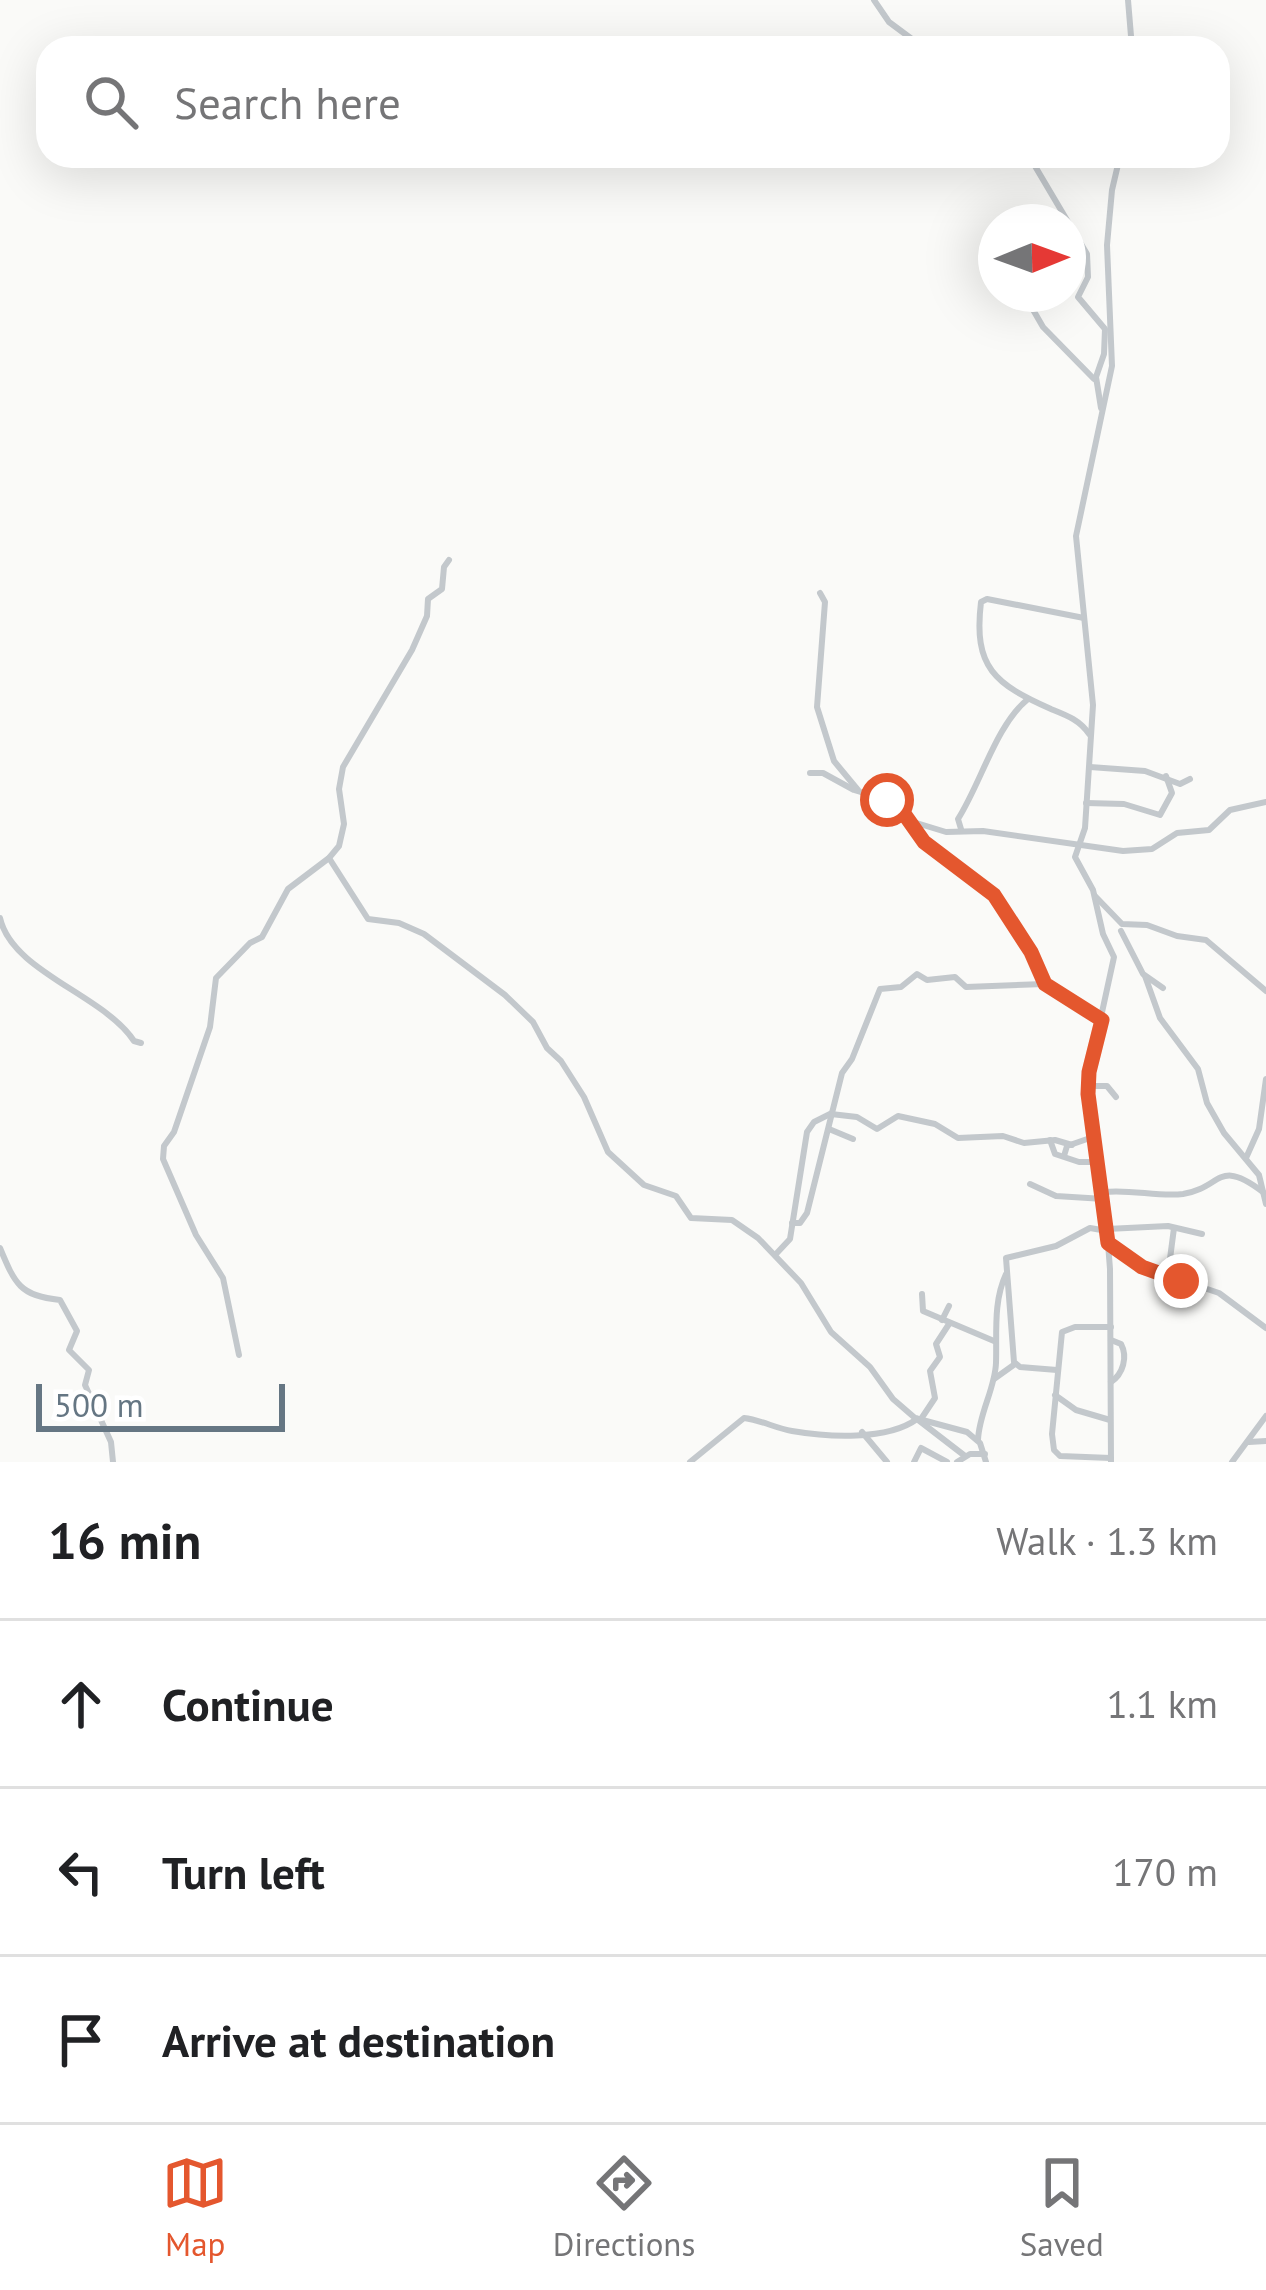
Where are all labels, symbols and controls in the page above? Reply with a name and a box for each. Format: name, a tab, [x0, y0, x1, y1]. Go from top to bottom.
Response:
search box	[36, 36, 1230, 168]
icon: search	[78, 69, 144, 135]
text: Search here	[174, 73, 401, 131]
north arrow	[978, 204, 1086, 312]
route start	[860, 773, 914, 827]
route end	[1154, 1254, 1208, 1308]
scale bar	[36, 1378, 285, 1431]
text: 500 m	[54, 1383, 144, 1426]
text: 16 min	[48, 1507, 201, 1573]
text: Walk · 1.3 km	[996, 1515, 1218, 1566]
icon: ahead	[48, 1671, 114, 1737]
text: Continue	[162, 1675, 334, 1733]
text: 1.1 km	[1106, 1678, 1218, 1729]
icon: left	[48, 1839, 114, 1905]
text: Turn left	[162, 1843, 325, 1901]
text: 170 m	[1112, 1846, 1218, 1897]
icon: arrive	[48, 2007, 114, 2073]
text: Arrive at destination	[162, 2011, 555, 2069]
tab: Map	[162, 2150, 228, 2265]
tab: Directions	[553, 2150, 695, 2265]
tab: Saved	[1020, 2150, 1104, 2265]

